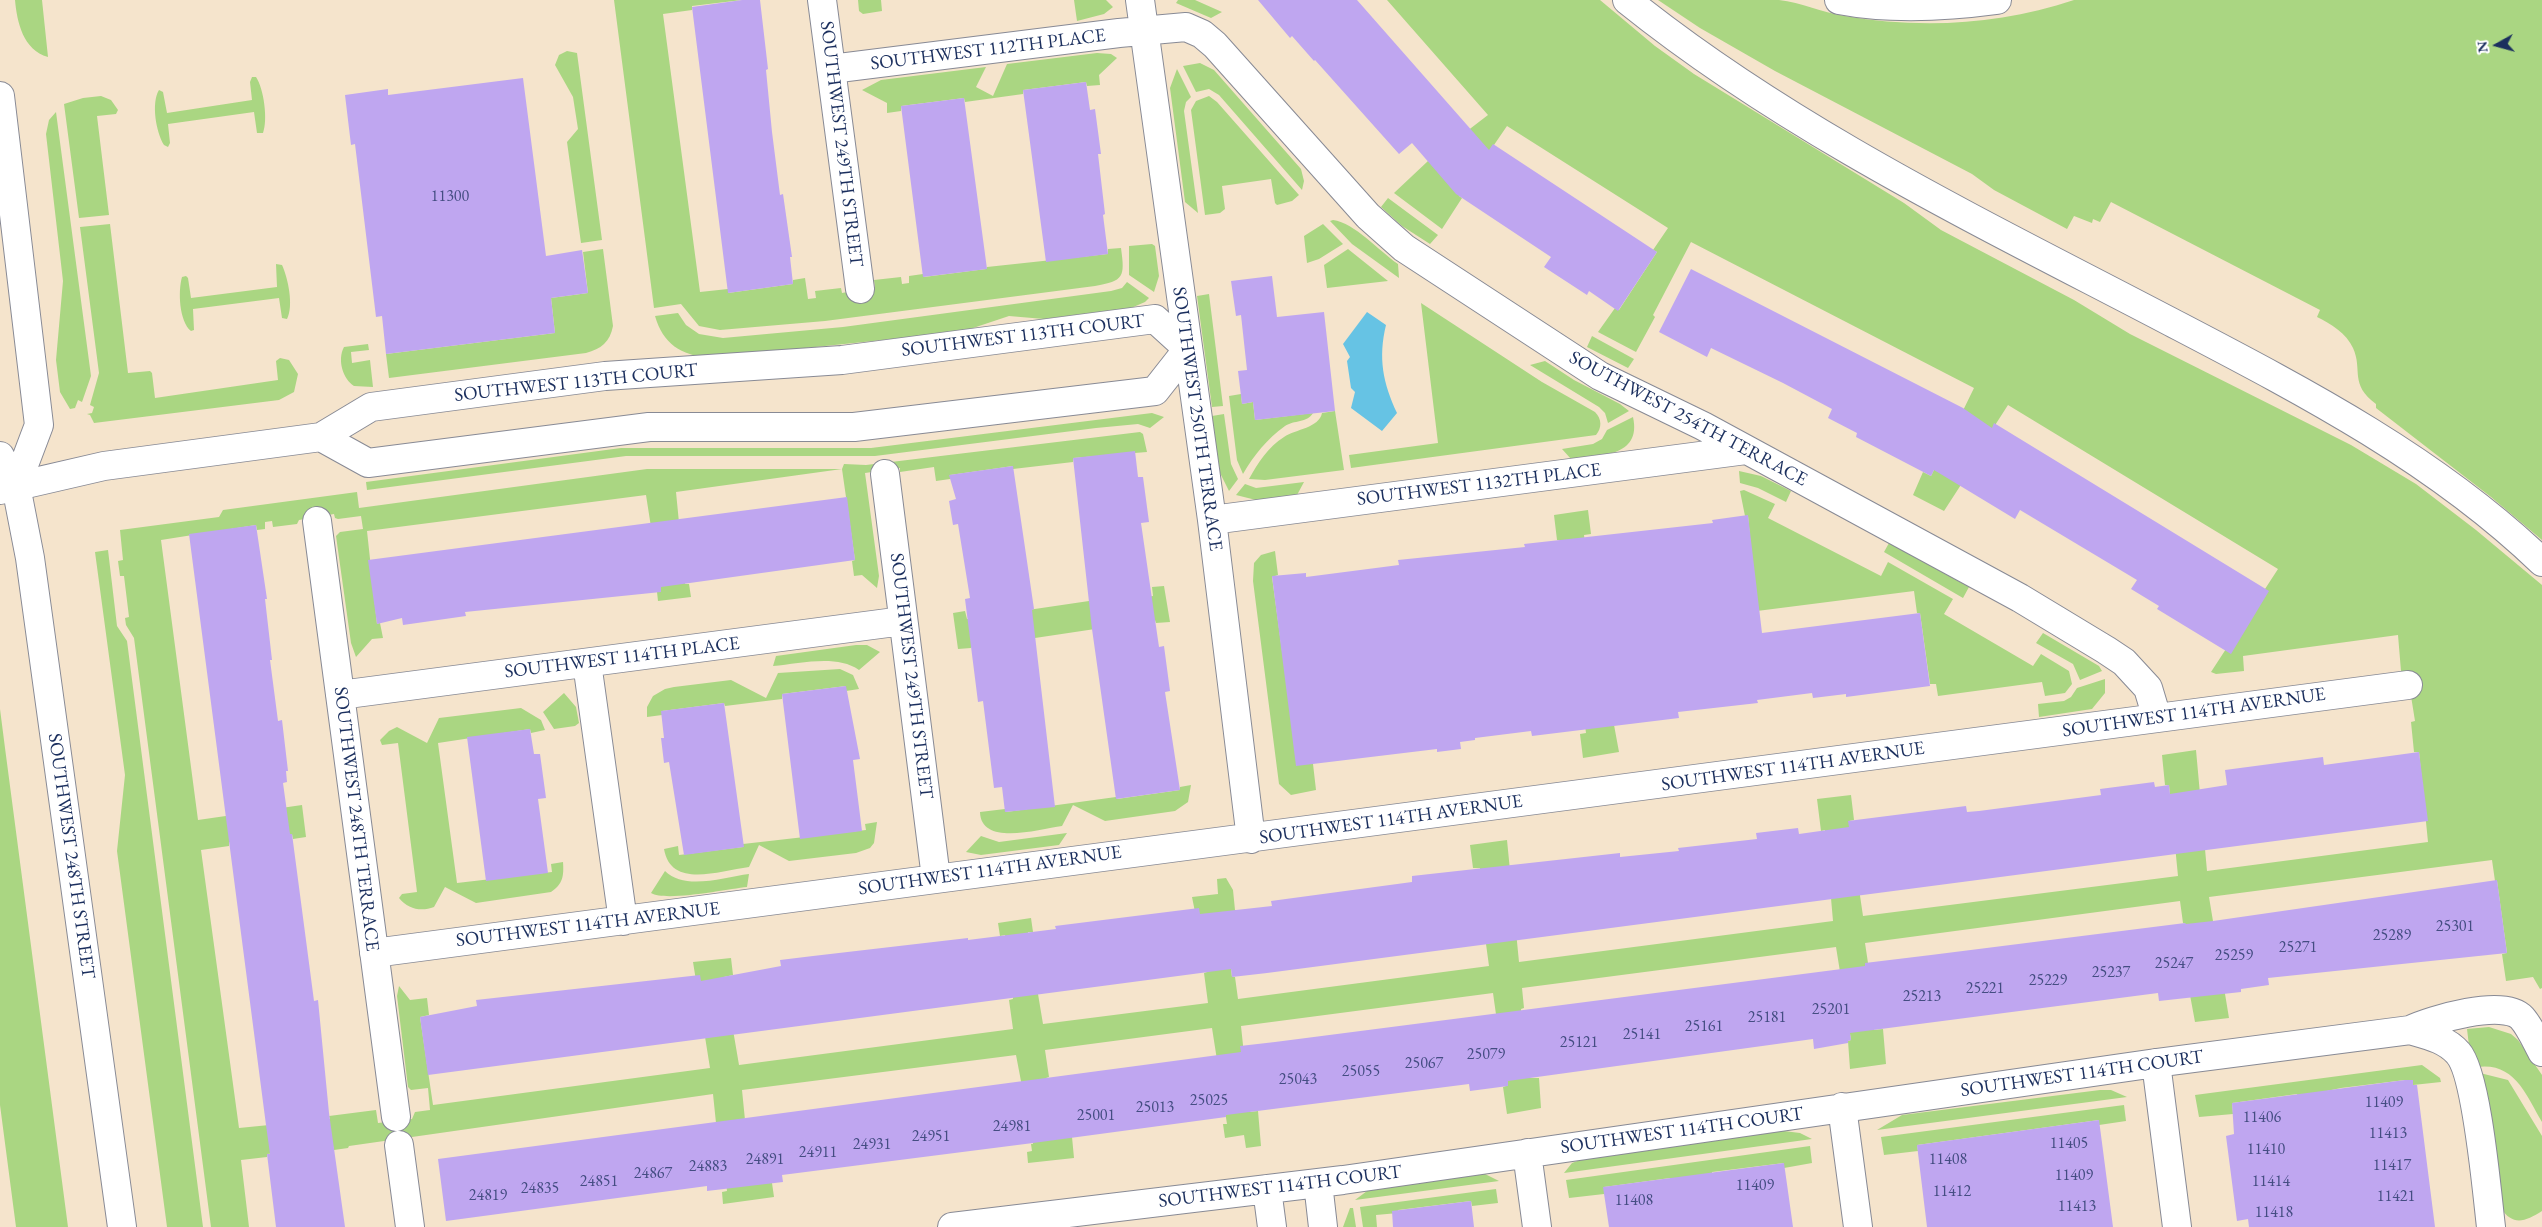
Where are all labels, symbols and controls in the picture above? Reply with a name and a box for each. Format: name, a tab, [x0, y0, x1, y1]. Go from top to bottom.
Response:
street label: SOUTHWEST 249TH STREET	[815, 20, 867, 268]
north arrow	[2472, 20, 2522, 70]
street label: SOUTHWEST 112TH PLACE	[869, 24, 1107, 76]
text: N	[2472, 40, 2492, 54]
house number: 11300	[431, 187, 469, 207]
street label: SOUTHWEST 250TH TERRACE	[1167, 286, 1227, 552]
street label: SOUTHWEST 113TH COURT	[900, 310, 1146, 362]
street label: SOUTHWEST 254TH TERRACE	[1565, 346, 1811, 492]
street label: SOUTHWEST 113TH COURT	[453, 359, 699, 407]
street label: SOUTHWEST 1132TH PLACE	[1356, 459, 1602, 511]
street label: SOUTHWEST 249TH STREET	[885, 552, 937, 800]
street label: SOUTHWEST 114TH PLACE	[503, 632, 741, 684]
street label: SOUTHWEST 114TH AVERNUE	[2061, 683, 2327, 743]
street label: SOUTHWEST 248TH TERRACE	[328, 685, 384, 953]
street label: SOUTHWEST 248TH STREET	[42, 732, 100, 980]
street label: SOUTHWEST 114TH AVERNUE	[1660, 737, 1926, 797]
street label: SOUTHWEST 114TH AVERNUE	[1258, 790, 1524, 850]
street label: SOUTHWEST 114TH AVERNUE	[857, 841, 1123, 901]
street label: SOUTHWEST 114TH AVERNUE	[455, 898, 721, 952]
house number: 25301	[2436, 917, 2474, 937]
house number: 25289	[2373, 926, 2411, 946]
house number: 25271	[2279, 938, 2317, 958]
house number: 25259	[2215, 946, 2253, 966]
house number: 25247	[2155, 954, 2193, 974]
house number: 25237	[2092, 963, 2130, 983]
house number: 25229	[2029, 971, 2067, 991]
house number: 25221	[1966, 979, 2004, 999]
house number: 25213	[1903, 987, 1941, 1007]
house number: 25201	[1812, 1000, 1850, 1020]
house number: 25181	[1748, 1008, 1786, 1028]
house number: 25161	[1685, 1017, 1723, 1037]
house number: 25141	[1623, 1025, 1661, 1045]
house number: 25121	[1560, 1033, 1598, 1053]
house number: 25079	[1467, 1045, 1505, 1065]
street label: SOUTHWEST 114TH COURT	[1959, 1046, 2205, 1102]
house number: 25067	[1405, 1054, 1443, 1074]
house number: 25055	[1342, 1062, 1380, 1082]
house number: 25043	[1279, 1070, 1317, 1090]
house number: 25025	[1190, 1091, 1228, 1111]
house number: 11409	[2365, 1093, 2403, 1113]
house number: 25013	[1136, 1098, 1174, 1118]
street label: SOUTHWEST 114TH COURT	[1559, 1103, 1805, 1159]
house number: 25001	[1077, 1106, 1115, 1126]
house number: 11406	[2243, 1108, 2281, 1128]
house number: 24981	[993, 1117, 1031, 1137]
house number: 11413	[2369, 1124, 2407, 1144]
house number: 24951	[912, 1127, 950, 1147]
house number: 11405	[2050, 1134, 2088, 1154]
house number: 24931	[853, 1135, 891, 1155]
house number: 11410	[2247, 1140, 2285, 1160]
house number: 24911	[799, 1143, 837, 1163]
house number: 24891	[746, 1150, 784, 1170]
house number: 11408	[1929, 1150, 1967, 1170]
house number: 11417	[2373, 1156, 2411, 1176]
house number: 24883	[689, 1157, 727, 1177]
street label: SOUTHWEST 114TH COURT	[1157, 1161, 1403, 1213]
house number: 24867	[634, 1164, 672, 1184]
house number: 11409	[2055, 1166, 2093, 1186]
house number: 24851	[580, 1172, 618, 1192]
house number: 11414	[2252, 1172, 2290, 1192]
house number: 11409	[1736, 1176, 1774, 1196]
house number: 24835	[521, 1179, 559, 1199]
house number: 11412	[1933, 1182, 1971, 1202]
house number: 24819	[469, 1186, 507, 1206]
house number: 11421	[2377, 1187, 2415, 1207]
house number: 11408	[1615, 1191, 1653, 1211]
house number: 11413	[2058, 1197, 2096, 1217]
house number: 11418	[2255, 1203, 2293, 1223]

